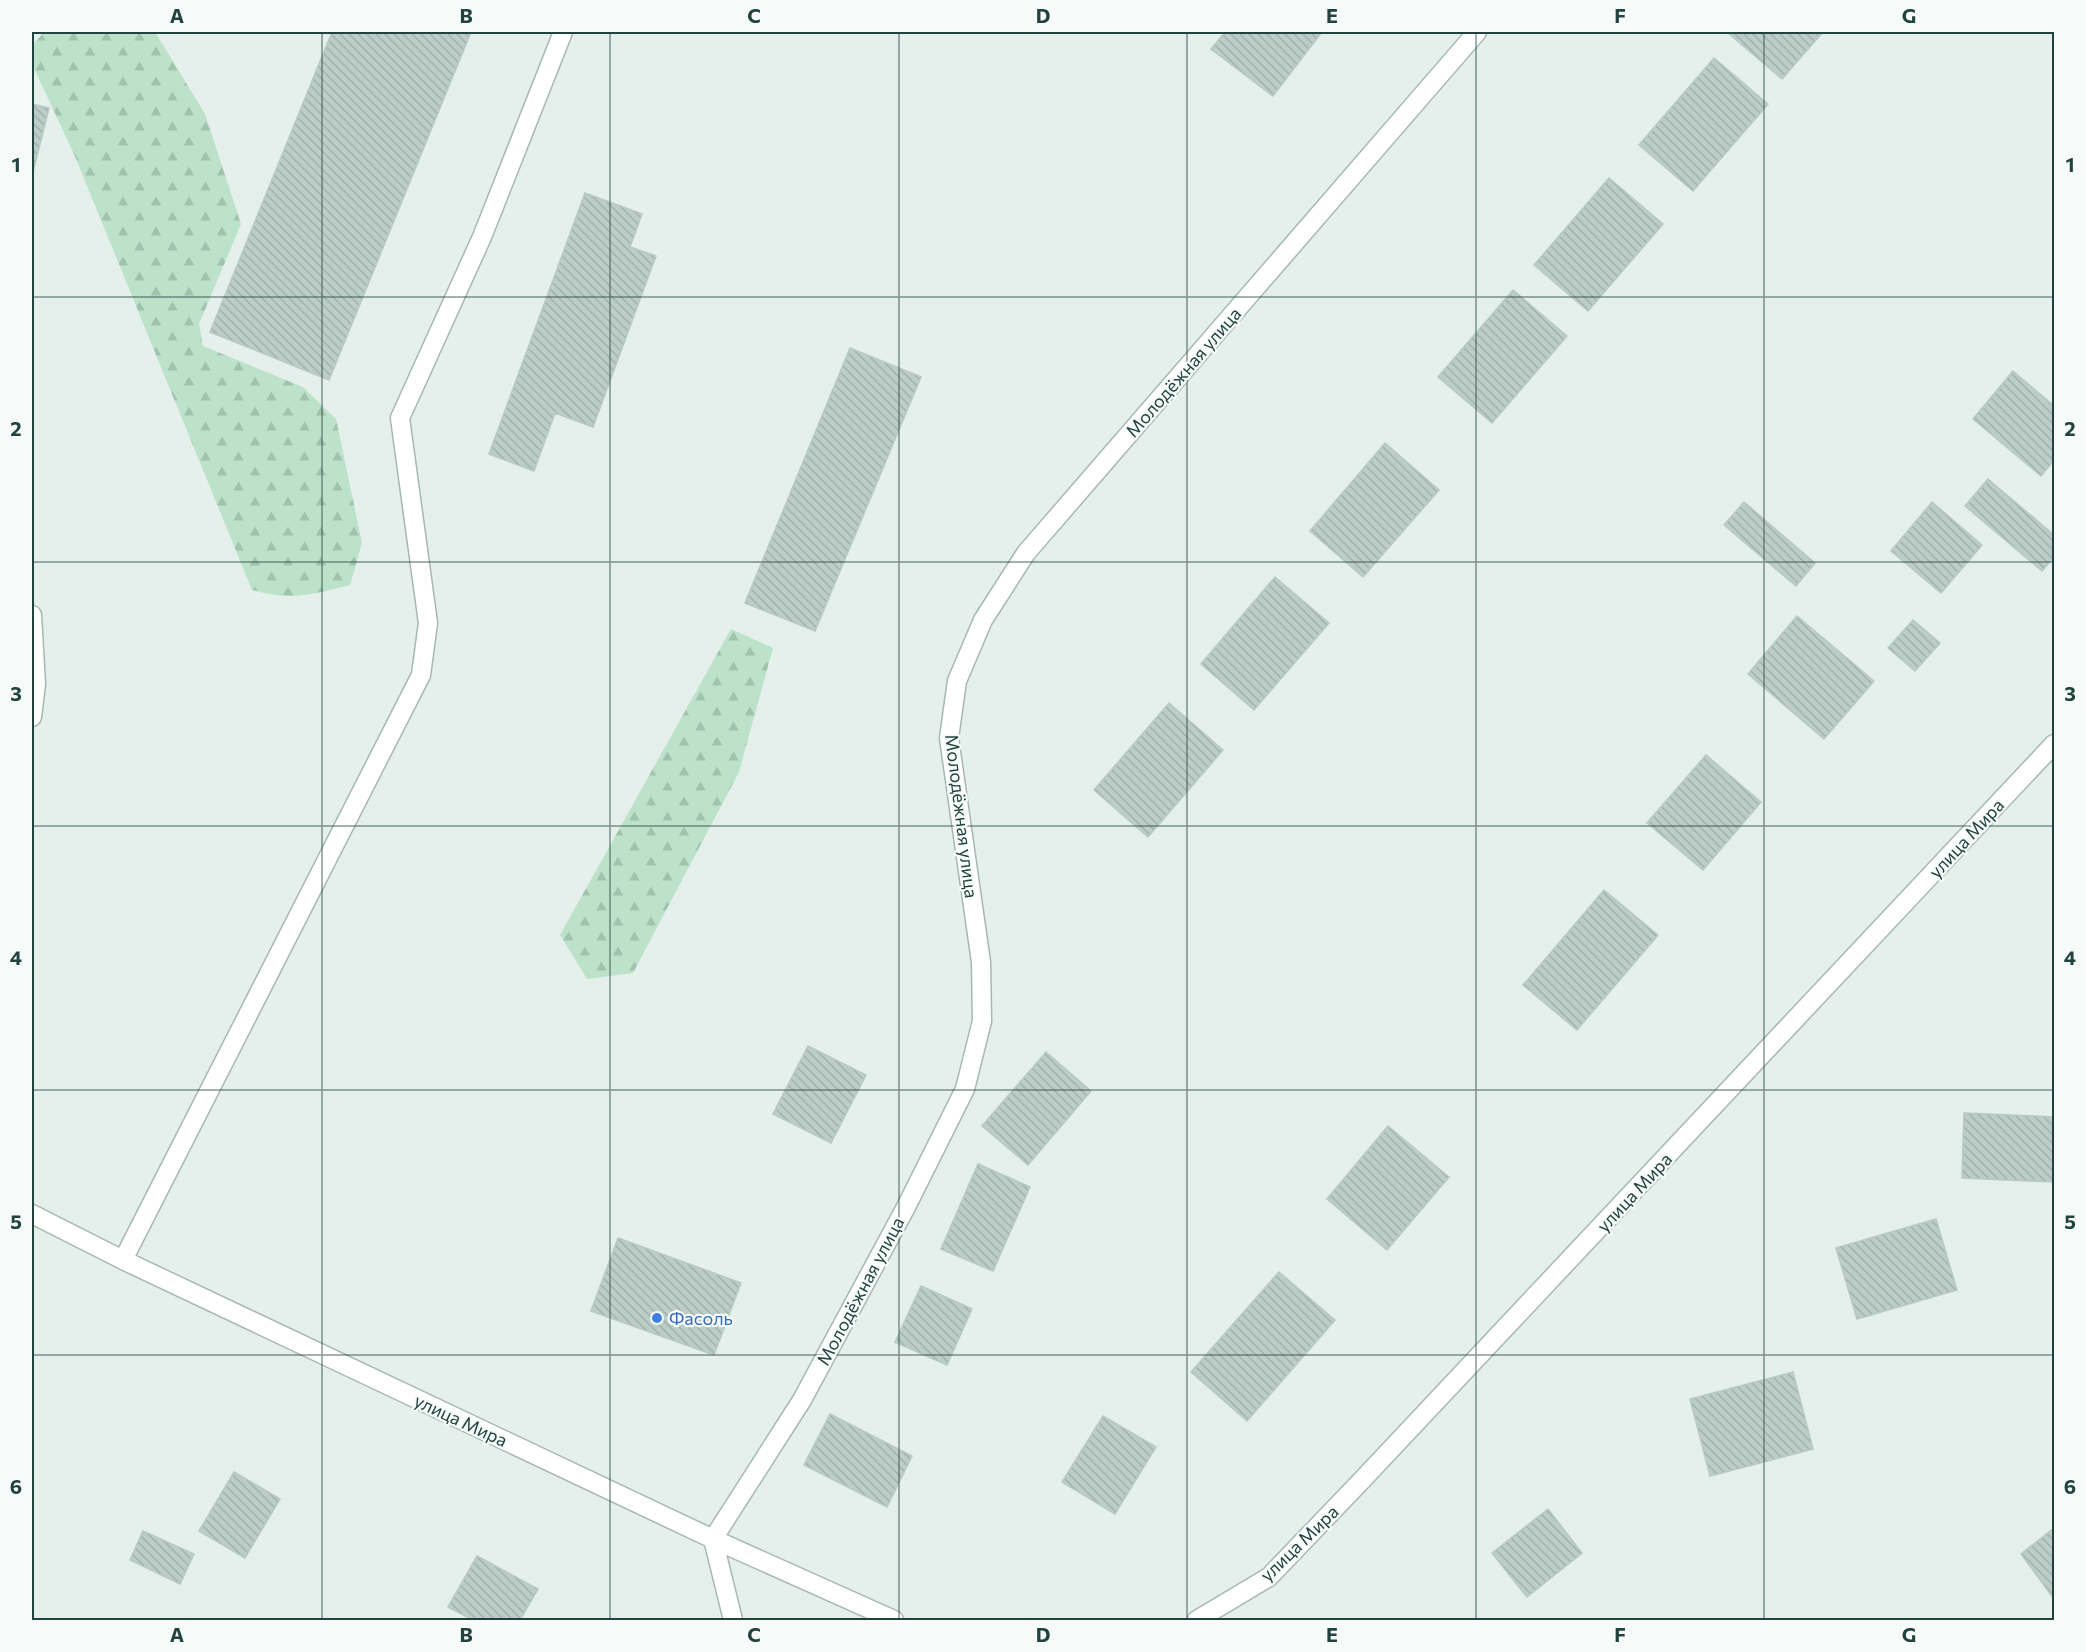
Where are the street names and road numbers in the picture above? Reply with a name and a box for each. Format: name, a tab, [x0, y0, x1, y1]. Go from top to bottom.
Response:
street label: Молодёжная улица	[1121, 303, 1245, 441]
street label: Молодёжная улица	[941, 733, 983, 899]
street label: улица Мира	[1924, 794, 2008, 882]
street label: улица Мира	[1592, 1148, 1676, 1236]
street label: Молодёжная улица	[812, 1213, 908, 1369]
street label: улица Мира	[411, 1389, 511, 1451]
street label: улица Мира	[1255, 1500, 1343, 1586]

